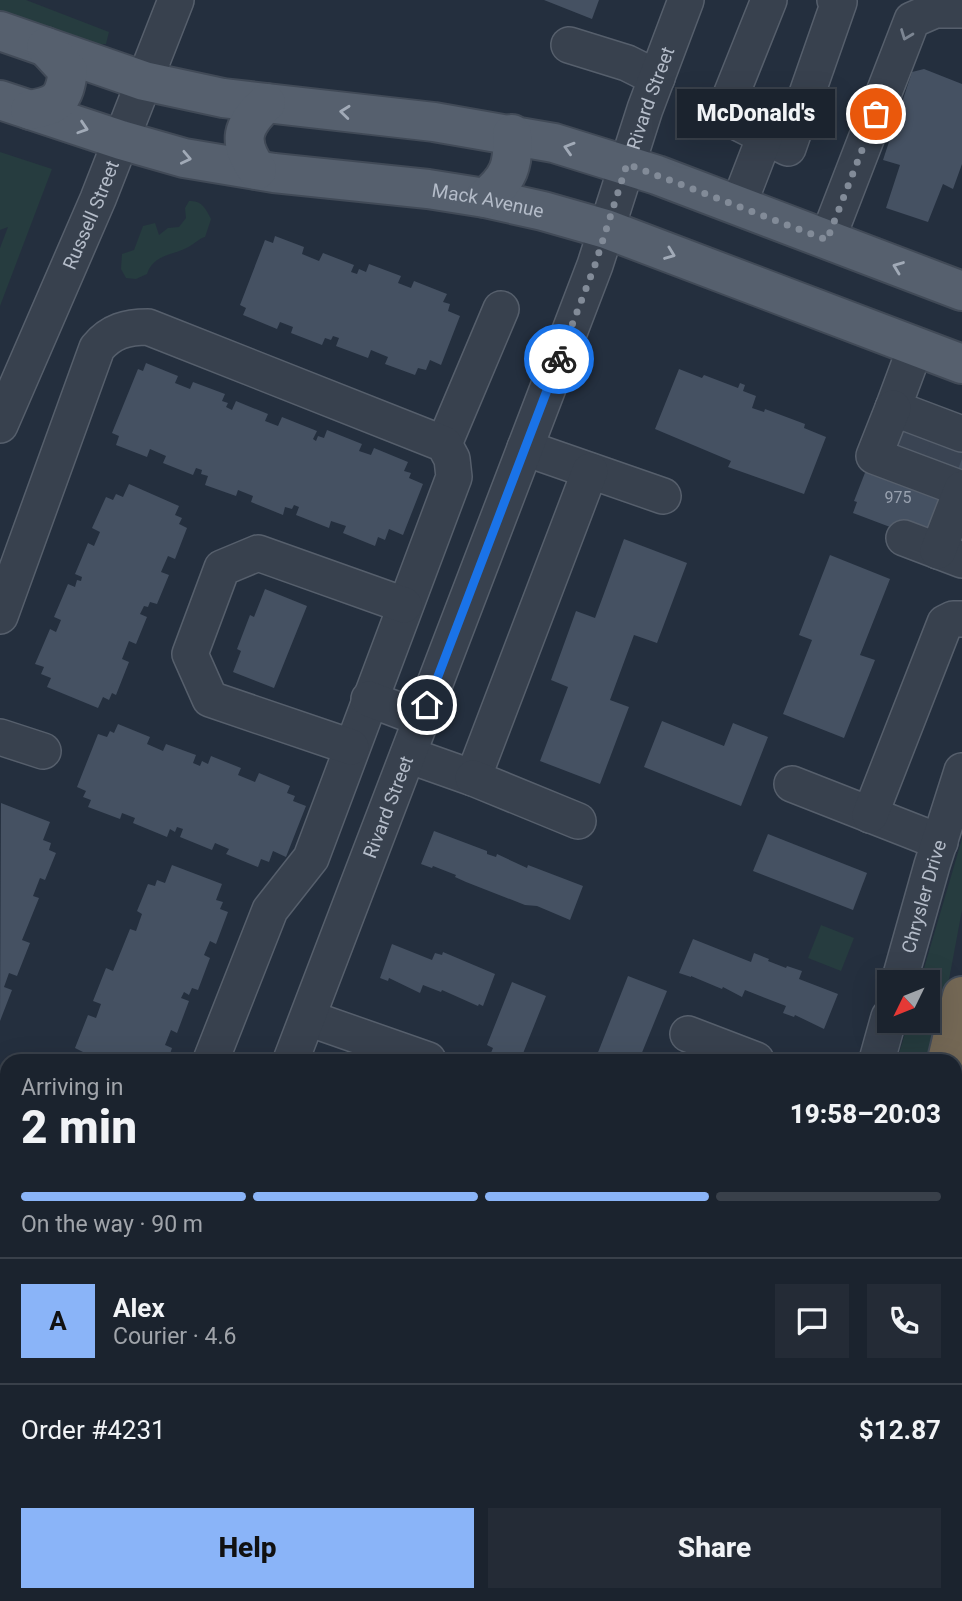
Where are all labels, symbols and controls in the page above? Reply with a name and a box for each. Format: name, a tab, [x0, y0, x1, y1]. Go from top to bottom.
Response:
one-way arrow	[900, 28, 914, 40]
street label: Rivard Street	[622, 43, 679, 152]
pin	[846, 84, 906, 144]
callout: McDonald's	[676, 90, 834, 138]
icon: bag	[857, 95, 895, 133]
text: McDonald's	[697, 100, 815, 127]
one-way arrow	[339, 104, 351, 119]
one-way arrow	[77, 120, 89, 134]
one-way arrow	[563, 141, 575, 156]
one-way arrow	[180, 149, 192, 164]
street label: Russell Street	[58, 157, 124, 273]
street label: Mack Avenue	[430, 179, 546, 223]
one-way arrow	[664, 245, 676, 259]
one-way arrow	[893, 261, 905, 275]
courier	[524, 324, 594, 394]
icon: bike	[540, 340, 578, 378]
house number: 975	[885, 488, 911, 507]
pin	[397, 675, 457, 735]
icon: home	[408, 686, 446, 724]
street label: Rivard Street	[358, 753, 418, 861]
street label: Chrysler Drive	[897, 837, 951, 956]
north arrow	[877, 970, 940, 1032]
map controls	[877, 970, 940, 1033]
text: Arriving in	[21, 1074, 124, 1101]
text: 19:58–20:03	[790, 1099, 941, 1129]
text: 2 min	[21, 1100, 137, 1154]
text: On the way · 90 m	[21, 1211, 203, 1238]
button: chat	[775, 1284, 849, 1358]
button: phone	[867, 1284, 941, 1358]
text: Alex	[113, 1293, 165, 1323]
text: A	[49, 1306, 67, 1336]
text: Courier · 4.6	[113, 1323, 236, 1350]
text: Order #4231	[21, 1415, 166, 1445]
text: $12.87	[859, 1415, 941, 1445]
button: Help	[21, 1508, 474, 1588]
button: Share	[488, 1508, 941, 1588]

